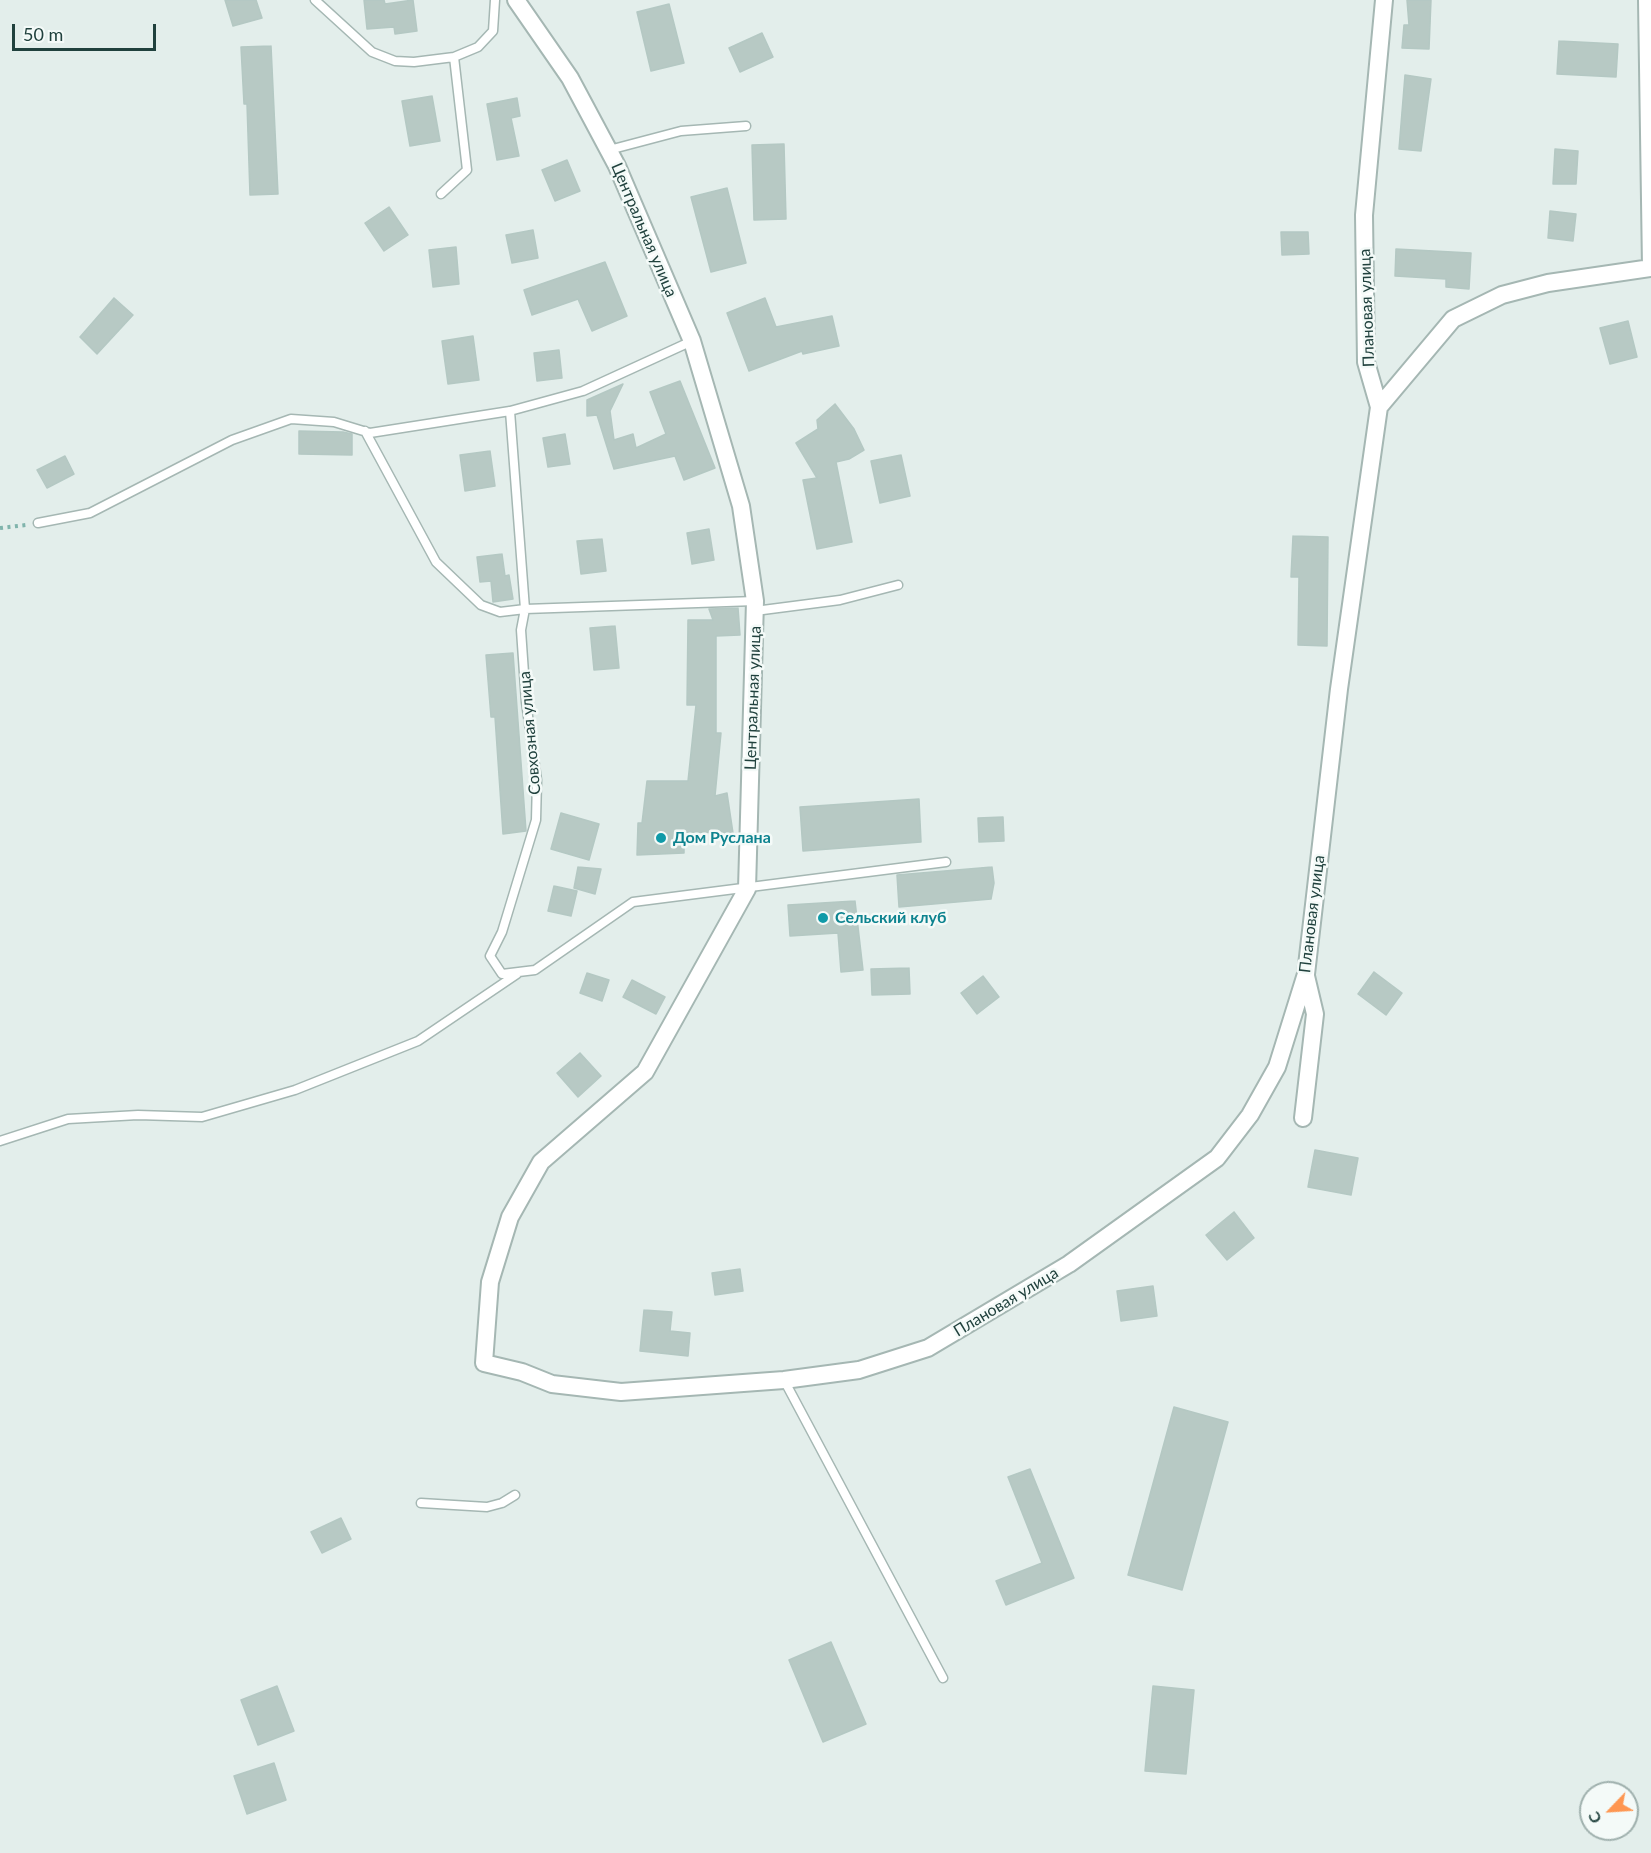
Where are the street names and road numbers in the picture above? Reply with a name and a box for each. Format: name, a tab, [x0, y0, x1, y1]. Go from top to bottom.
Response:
street label: Центральная улица	[607, 160, 681, 300]
street label: Плановая улица	[1355, 248, 1379, 368]
street label: Центральная улица	[741, 626, 765, 770]
street label: Совхозная улица	[515, 671, 545, 795]
street label: Плановая улица	[1295, 854, 1329, 974]
street label: Плановая улица	[950, 1263, 1062, 1341]

